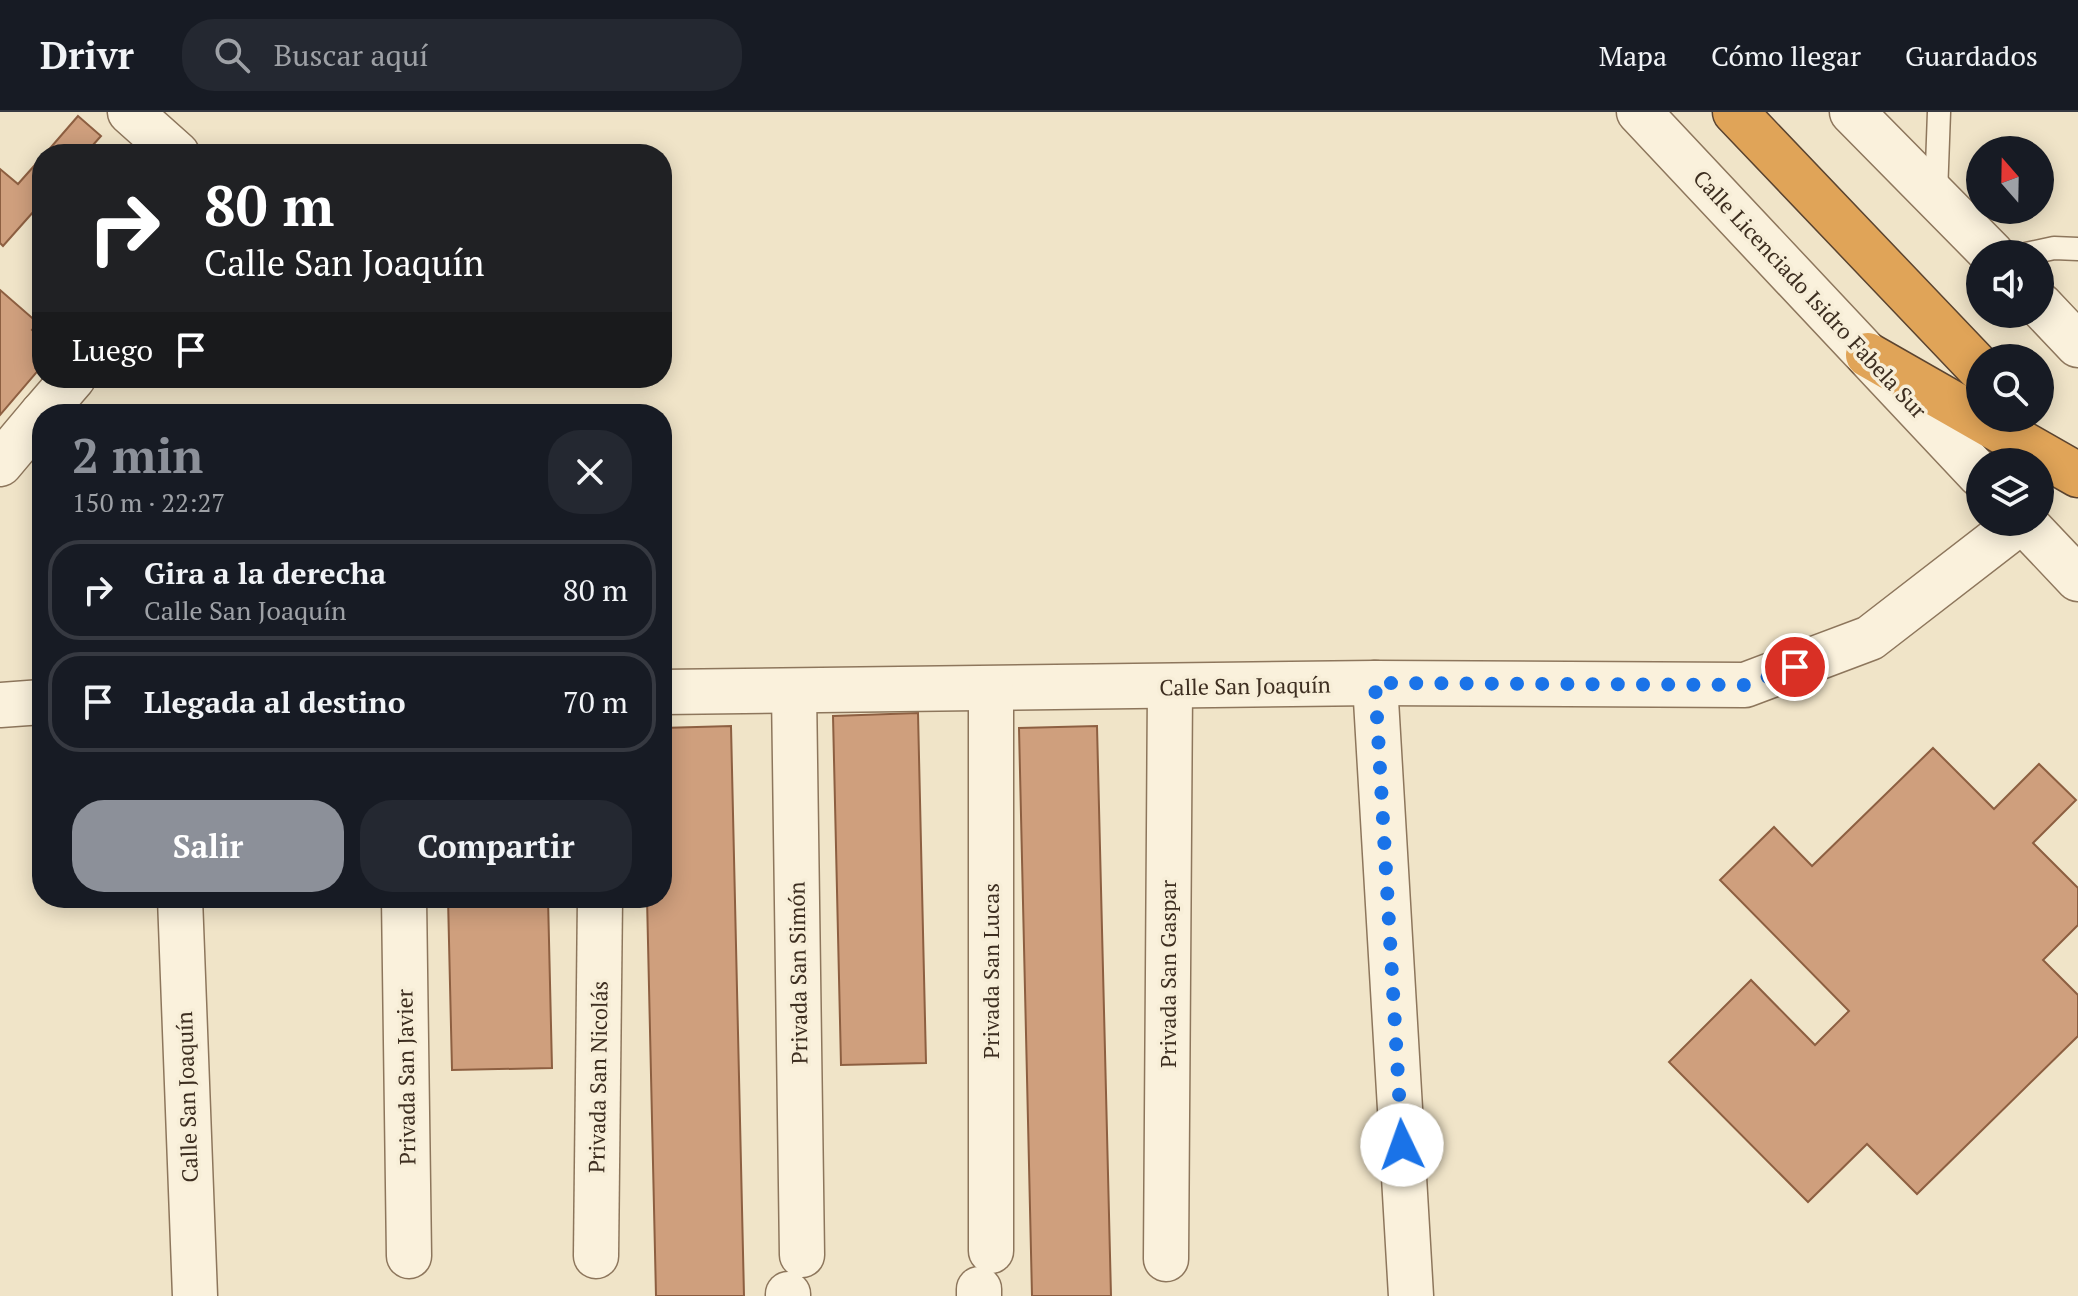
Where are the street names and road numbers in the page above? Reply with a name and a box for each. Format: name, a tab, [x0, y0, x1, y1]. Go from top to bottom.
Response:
street label: Calle Licenciado Isidro Fabela Sur	[1687, 163, 1934, 424]
street label: Calle San Joaquín	[1159, 670, 1331, 701]
street label: Privada San Gaspar	[1153, 879, 1182, 1068]
street label: Privada San Simón	[781, 881, 814, 1065]
street label: Privada San Lucas	[976, 883, 1005, 1059]
street label: Privada San Nicolás	[581, 981, 614, 1173]
street label: Privada San Javier	[389, 988, 422, 1165]
street label: Calle San Joaquín	[169, 1011, 204, 1183]

